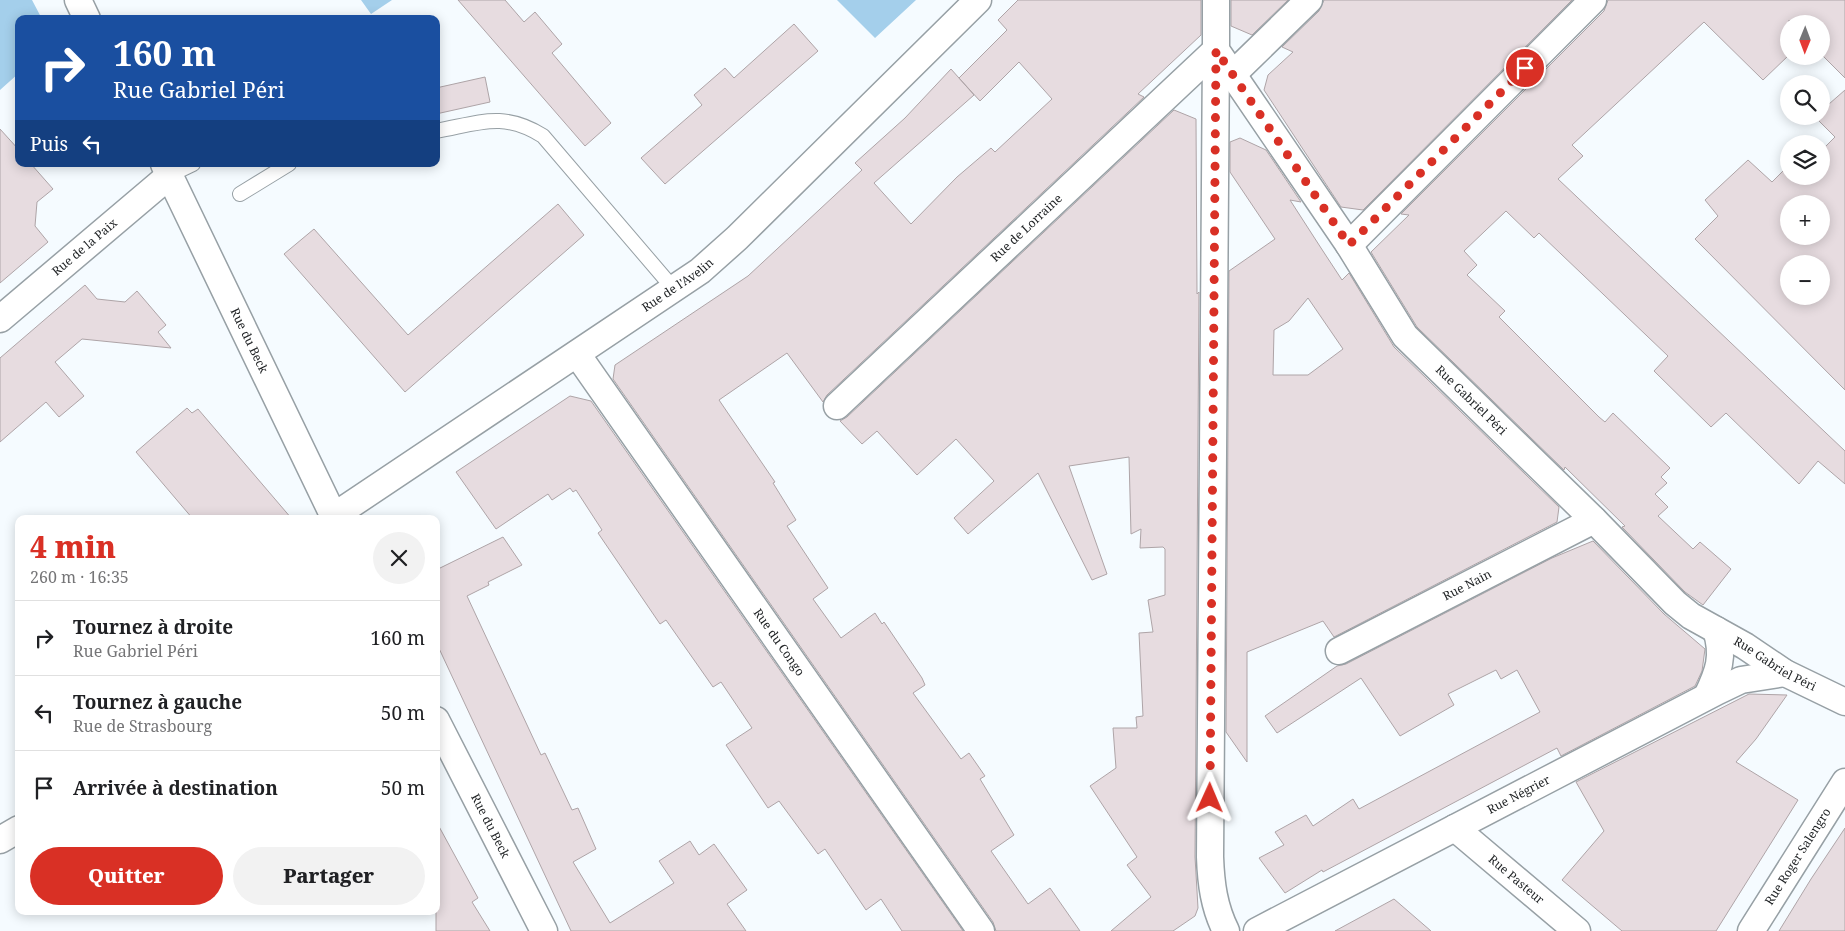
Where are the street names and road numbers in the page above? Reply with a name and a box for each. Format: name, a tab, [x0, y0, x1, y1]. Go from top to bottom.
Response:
street label: Rue de Lorraine	[987, 190, 1066, 265]
street label: Rue de la Paix	[48, 214, 121, 279]
street label: Rue de l'Avelin	[638, 254, 717, 316]
street label: Rue du Beck	[227, 305, 273, 377]
street label: Rue Gabriel Péri	[1432, 361, 1511, 439]
street label: Rue Nain	[1440, 565, 1494, 604]
street label: Rue du Congo	[750, 605, 809, 679]
street label: Rue Gabriel Péri	[1731, 632, 1819, 695]
street label: Rue Négrier	[1484, 771, 1553, 818]
street label: Rue du Beck	[467, 790, 515, 862]
street label: Rue Roger Salengro	[1761, 804, 1835, 908]
street label: Rue Pasteur	[1485, 851, 1548, 908]

